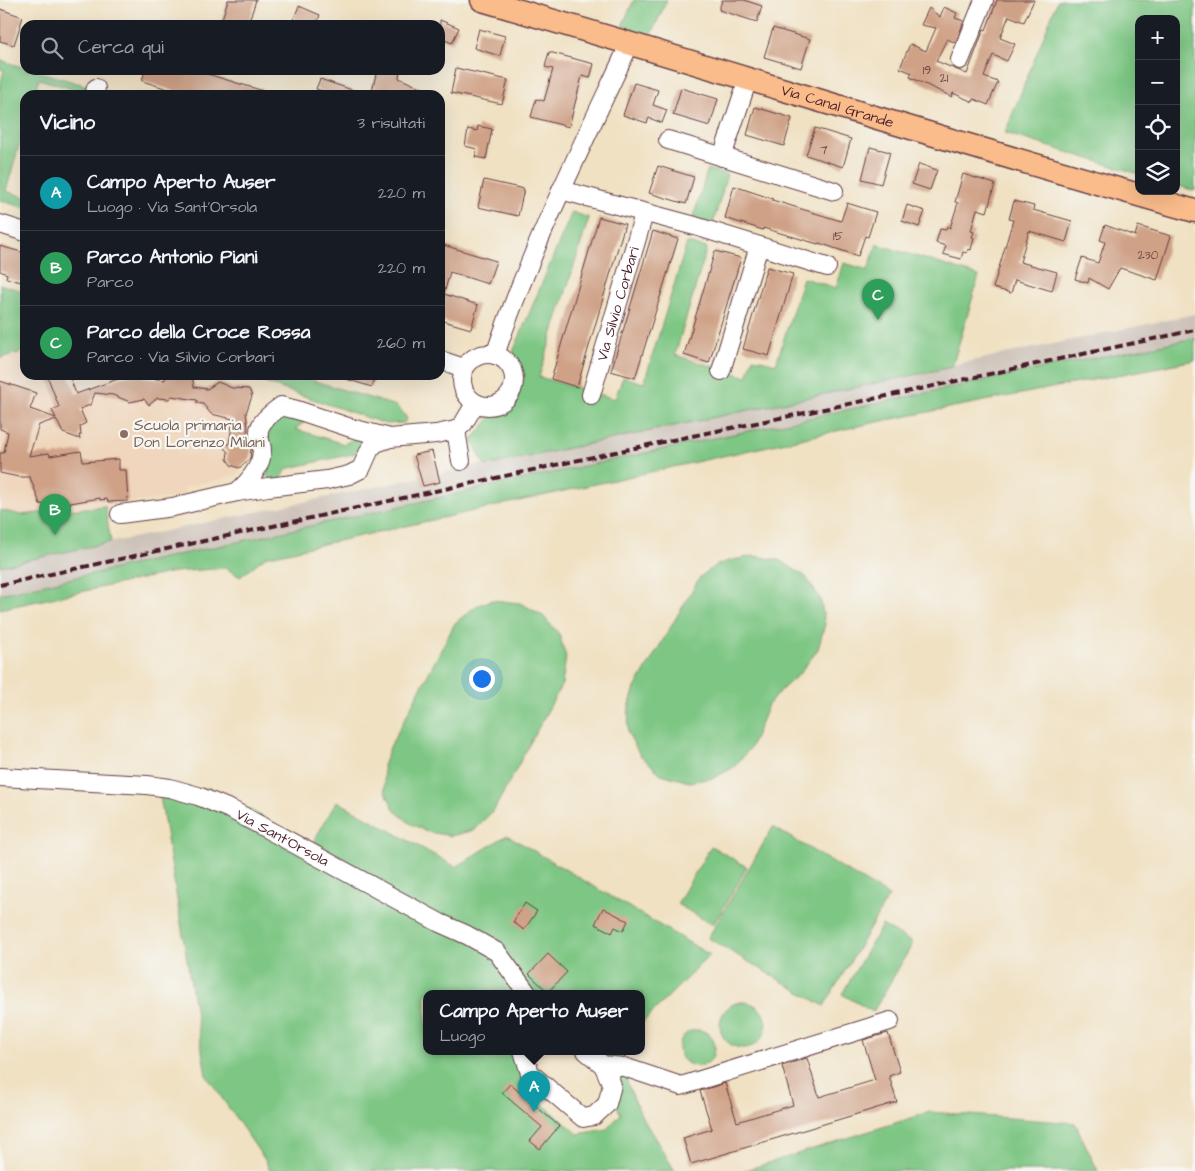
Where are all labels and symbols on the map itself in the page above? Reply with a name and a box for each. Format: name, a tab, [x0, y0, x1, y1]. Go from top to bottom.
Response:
house number: 19	[923, 62, 931, 79]
house number: 21	[940, 70, 949, 87]
street label: Via Canal Grande	[778, 80, 896, 133]
house number: 7	[820, 142, 828, 159]
house number: 15	[833, 228, 844, 245]
street label: Via Silvio Corbari	[592, 244, 645, 364]
house number: 230	[1138, 247, 1159, 264]
pin: C	[862, 279, 894, 320]
place label: Scuola primaria Don Lorenzo Milani	[134, 415, 265, 453]
marker: Scuola primaria Don Lorenzo Milani	[118, 428, 130, 440]
pin: B	[39, 494, 71, 535]
your location	[469, 666, 495, 692]
street label: Via Sant'Orsola	[232, 804, 333, 872]
pin: A	[518, 1071, 550, 1112]

